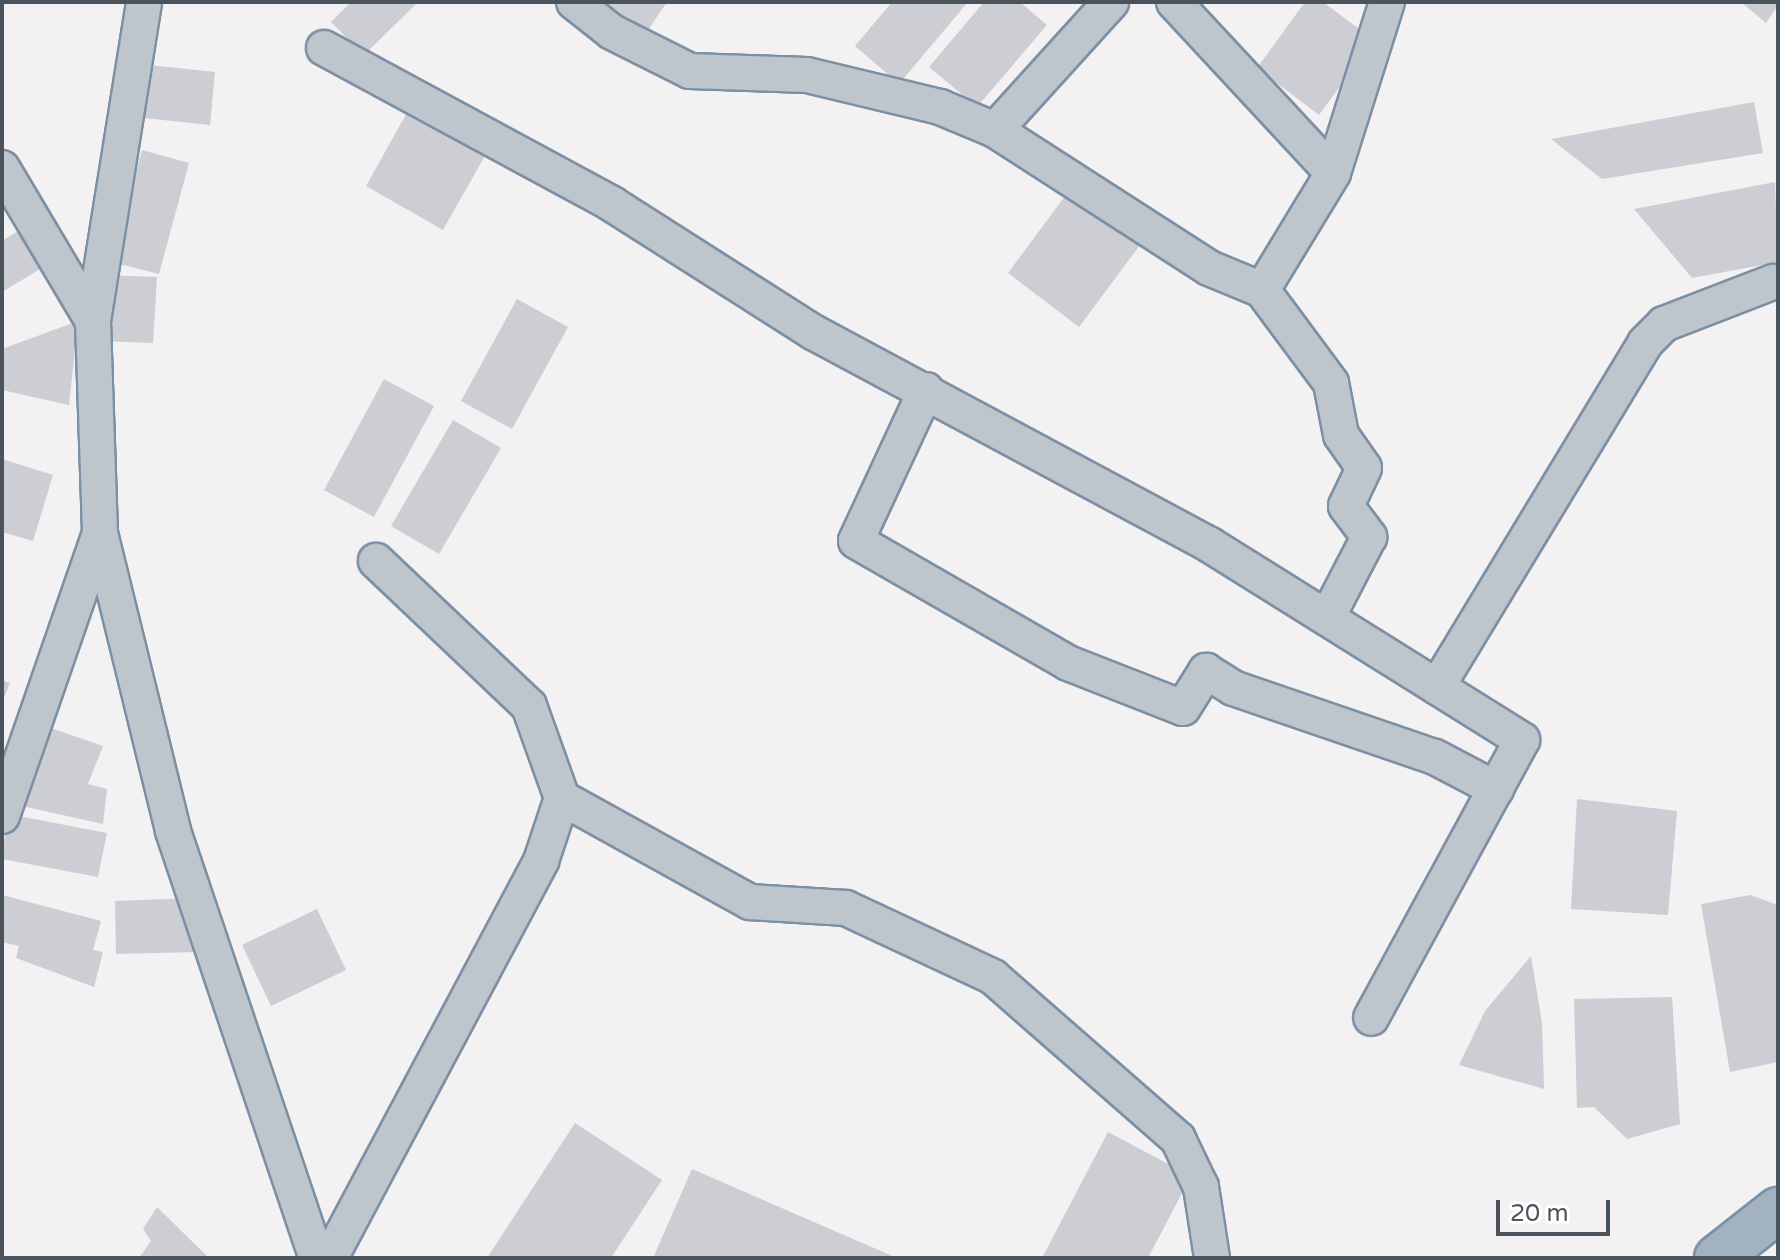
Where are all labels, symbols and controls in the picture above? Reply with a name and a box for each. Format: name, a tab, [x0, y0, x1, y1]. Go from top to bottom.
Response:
scale bar	[1500, 1184, 1614, 1234]
text: 20 m	[1510, 1199, 1568, 1228]

